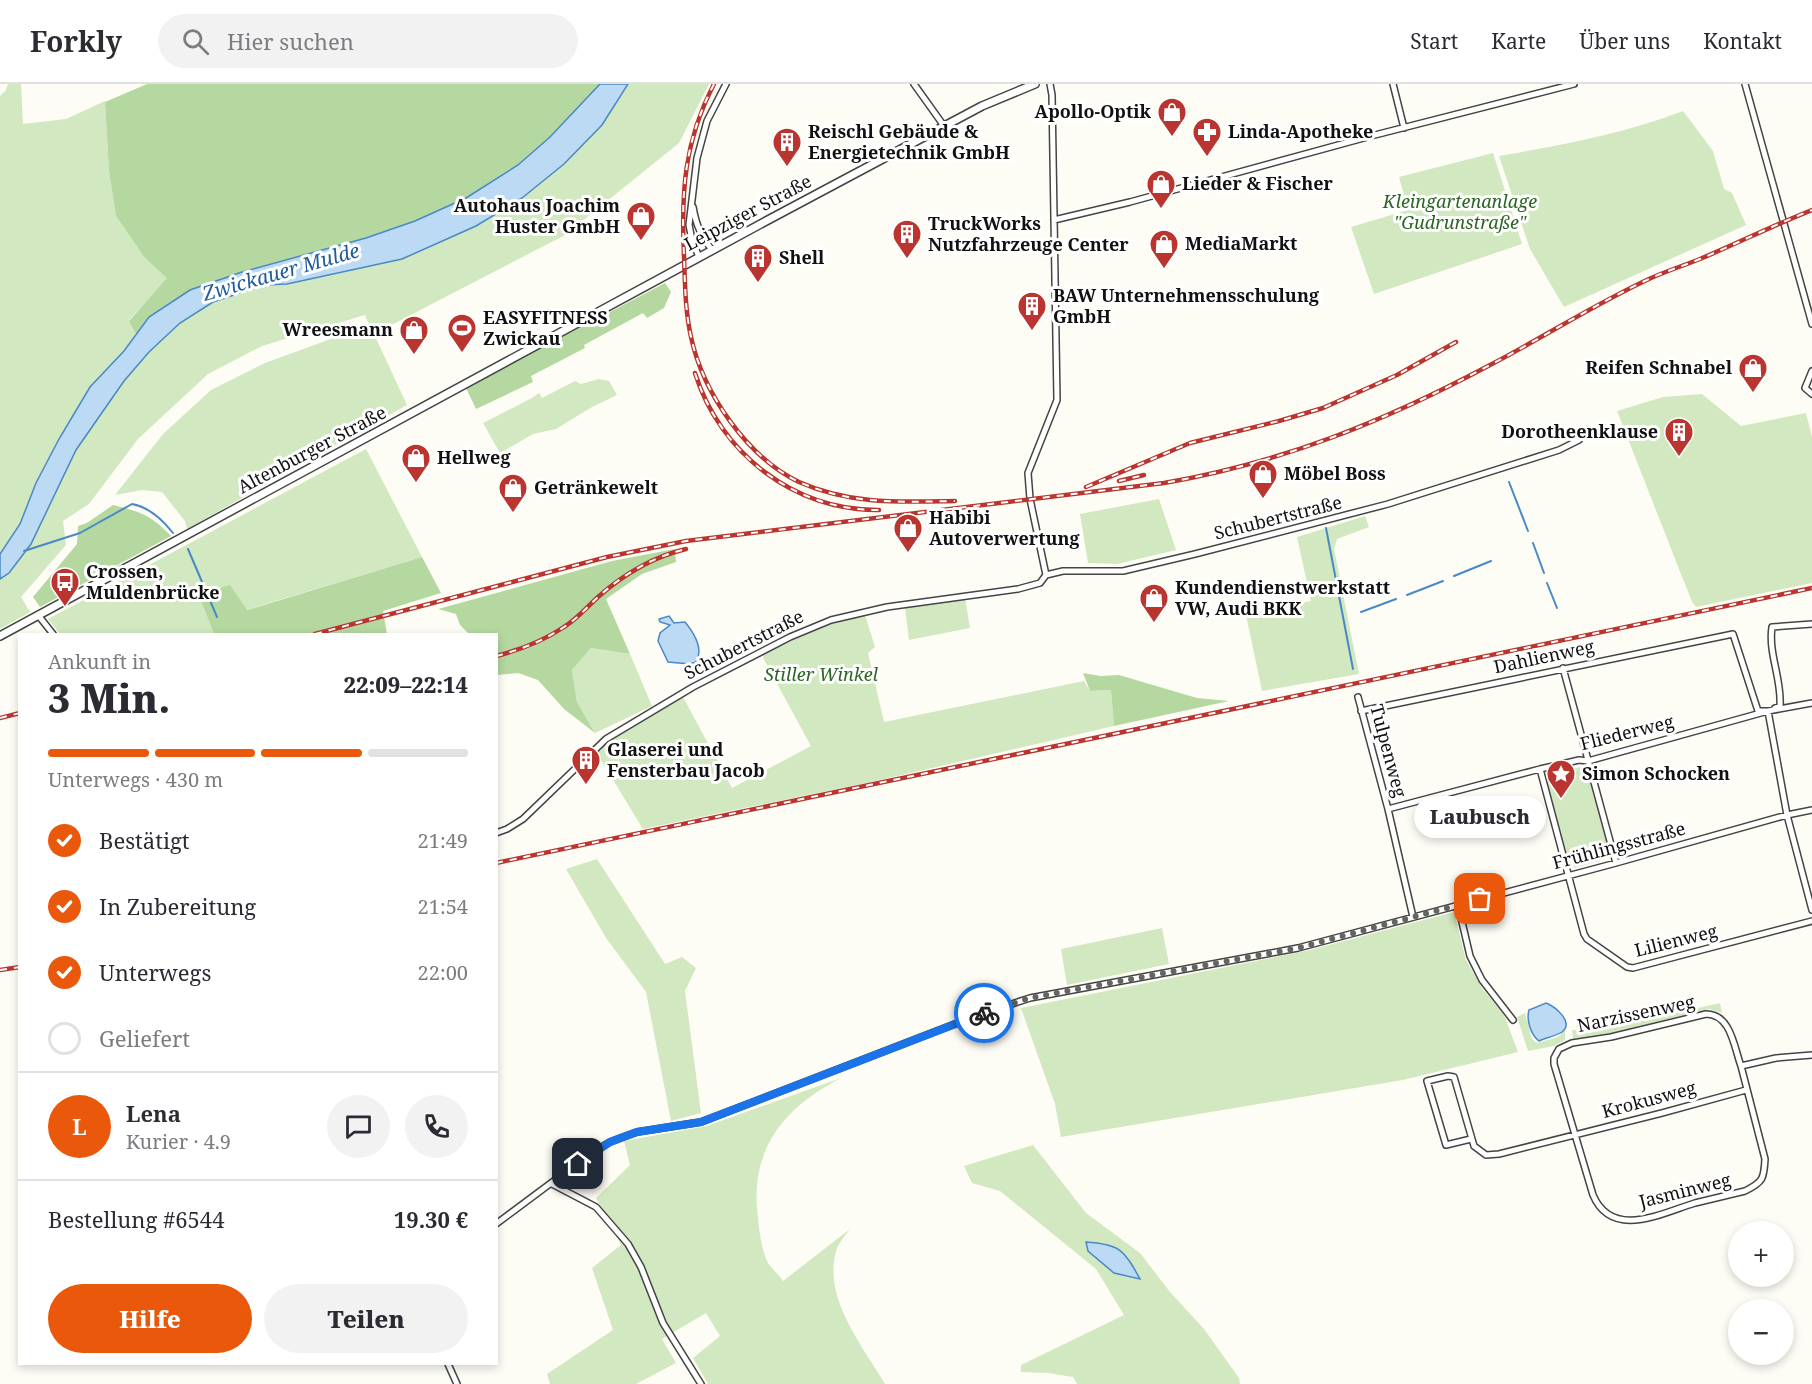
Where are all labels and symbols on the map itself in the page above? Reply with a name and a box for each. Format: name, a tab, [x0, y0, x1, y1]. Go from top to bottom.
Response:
shop icon: Apollo-Optik	[1156, 96, 1188, 138]
place label: Apollo-Optik	[1035, 99, 1152, 123]
pharmacy icon: Linda-Apotheke	[1191, 116, 1223, 158]
place label: Reischl Gebäude & Energietechnik GmbH	[808, 119, 1010, 164]
place label: Linda-Apotheke	[1228, 119, 1373, 143]
building icon: Reischl Gebäude & Energietechnik GmbH	[771, 126, 803, 168]
street label: Leipziger Straße	[680, 168, 815, 256]
shop icon: Lieder & Fischer	[1145, 168, 1177, 210]
place label: Lieder & Fischer	[1182, 171, 1334, 195]
park label: Kleingartenanlage "Gudrunstraße"	[1382, 189, 1537, 234]
place label: Autohaus Joachim Huster GmbH	[454, 193, 620, 238]
shop icon: Autohaus Joachim Huster GmbH	[625, 200, 657, 242]
place label: TruckWorks Nutzfahrzeuge Center	[928, 211, 1129, 256]
building icon: TruckWorks Nutzfahrzeuge Center	[891, 218, 923, 260]
shop icon: MediaMarkt	[1148, 228, 1180, 270]
place label: MediaMarkt	[1185, 231, 1297, 255]
water label: Zwickauer Mulde	[198, 236, 363, 307]
building icon: Shell	[742, 242, 774, 284]
place label: Shell	[779, 245, 825, 269]
place label: BAW Unternehmensschulung GmbH	[1053, 283, 1320, 328]
building icon: BAW Unternehmensschulung GmbH	[1016, 290, 1048, 332]
place label: EASYFITNESS Zwickau	[483, 305, 608, 350]
sports icon: EASYFITNESS Zwickau	[446, 312, 478, 354]
shop icon: Wreesmann	[398, 314, 430, 356]
place label: Wreesmann	[283, 317, 393, 341]
shop icon: Reifen Schnabel	[1737, 352, 1769, 394]
place label: Reifen Schnabel	[1585, 355, 1733, 379]
street label: Altenburger Straße	[233, 400, 390, 498]
building icon: Dorotheenklause	[1663, 416, 1695, 458]
place label: Dorotheenklause	[1501, 419, 1658, 443]
shop icon: Hellweg	[400, 442, 432, 484]
place label: Hellweg	[437, 445, 511, 469]
shop icon: Möbel Boss	[1247, 458, 1279, 500]
place label: Möbel Boss	[1284, 461, 1386, 485]
shop icon: Getränkewelt	[497, 472, 529, 514]
place label: Getränkewelt	[534, 475, 658, 499]
street label: Schubertstraße	[1211, 490, 1344, 545]
place label: Habibi Autoverwertung	[929, 505, 1081, 550]
shop icon: Habibi Autoverwertung	[892, 512, 924, 554]
place label: Crossen, Muldenbrücke	[86, 559, 219, 604]
bus stop icon: Crossen, Muldenbrücke	[49, 566, 81, 608]
place label: Kundendienstwerkstatt VW, Audi BKK	[1175, 575, 1390, 620]
shop icon: Kundendienstwerkstatt VW, Audi BKK	[1138, 582, 1170, 624]
street label: Schubertstraße	[680, 604, 807, 685]
street label: Dahlienweg	[1491, 634, 1597, 678]
park label: Stiller Winkel	[764, 662, 879, 686]
street label: Tulpenweg	[1365, 702, 1413, 800]
street label: Fliederweg	[1577, 709, 1676, 755]
place label: Glaserei und Fensterbau Jacob	[607, 737, 765, 782]
building icon: Glaserei und Fensterbau Jacob	[570, 744, 602, 786]
place icon: Simon Schocken	[1545, 758, 1577, 800]
place label: Simon Schocken	[1582, 761, 1730, 785]
callout: Laubusch	[1414, 797, 1546, 839]
street label: Frühlingsstraße	[1550, 816, 1688, 874]
pin	[1454, 873, 1505, 924]
street label: Lilienweg	[1632, 918, 1720, 962]
courier	[954, 983, 1014, 1043]
street label: Narzissenweg	[1575, 989, 1697, 1037]
street label: Krokusweg	[1599, 1075, 1699, 1123]
pin	[552, 1138, 603, 1189]
street label: Jasminweg	[1635, 1167, 1734, 1213]

